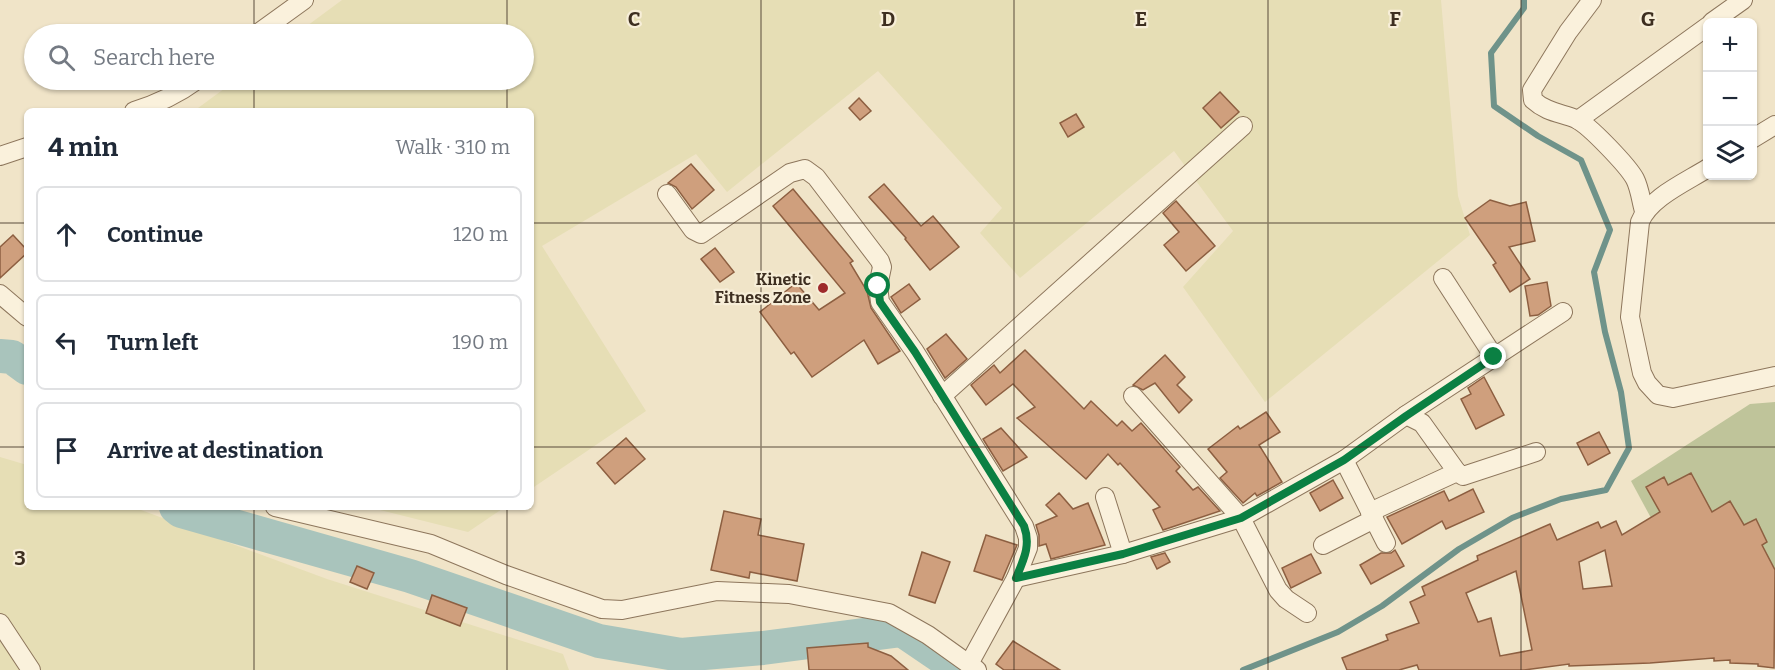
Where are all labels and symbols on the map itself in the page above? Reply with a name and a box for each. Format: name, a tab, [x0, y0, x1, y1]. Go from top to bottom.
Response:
text: C	[628, 7, 640, 31]
text: D	[881, 7, 895, 31]
text: E	[1135, 7, 1147, 31]
text: F	[1389, 7, 1401, 31]
text: G	[1641, 7, 1655, 31]
place label: Kinetic Fitness Zone	[715, 270, 811, 307]
route start	[864, 272, 890, 298]
marker: Kinetic Fitness Zone	[816, 281, 830, 295]
route end	[1480, 343, 1506, 369]
text: 3	[14, 546, 26, 570]

